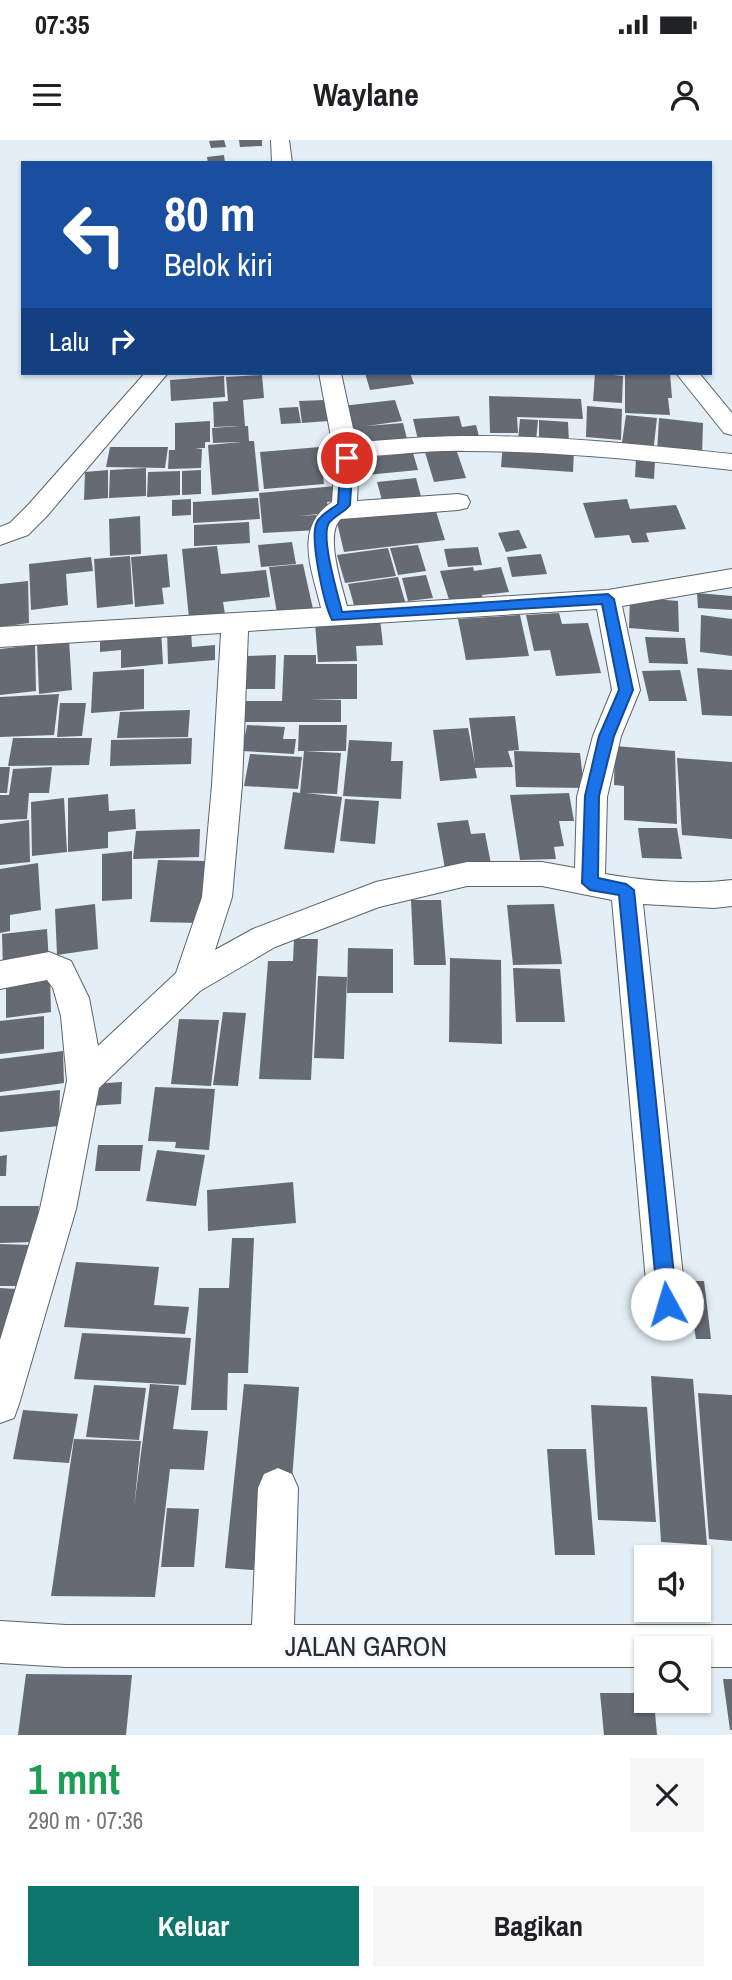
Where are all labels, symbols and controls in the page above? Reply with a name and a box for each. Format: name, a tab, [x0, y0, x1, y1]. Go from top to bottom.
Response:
text: 07:35	[35, 7, 90, 42]
text: Waylane	[313, 73, 419, 116]
icon: menu	[28, 76, 66, 114]
icon: person	[666, 76, 704, 114]
text: 80 m	[164, 180, 256, 246]
icon: left	[49, 189, 140, 280]
text: Belok kiri	[164, 243, 273, 286]
icon: right	[103, 322, 141, 360]
text: Lalu	[49, 324, 89, 359]
pin	[317, 428, 377, 488]
icon: arrive	[328, 439, 366, 477]
position arrow	[630, 1267, 704, 1341]
map controls	[634, 1545, 711, 1713]
button: sound	[634, 1545, 711, 1622]
street label: JALAN GARON	[285, 1627, 447, 1665]
button: search	[634, 1636, 711, 1713]
text: 1 mnt	[28, 1751, 120, 1807]
button: close	[630, 1758, 704, 1832]
text: 290 m · 07:36	[28, 1805, 143, 1836]
button: Keluar	[28, 1886, 359, 1966]
button: Bagikan	[373, 1886, 704, 1966]

